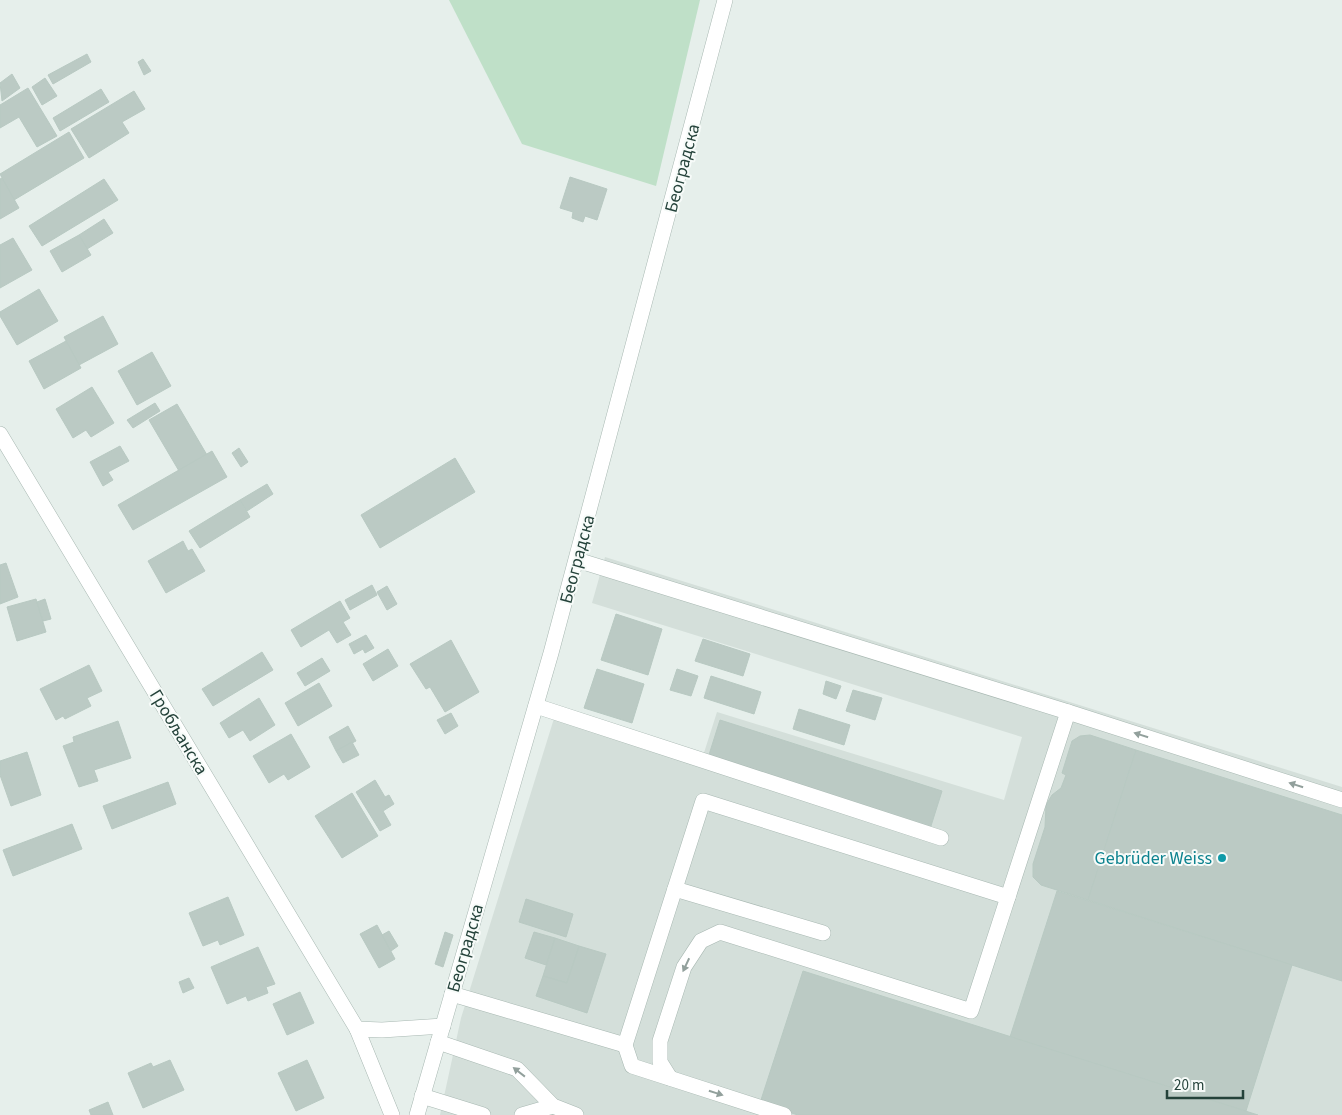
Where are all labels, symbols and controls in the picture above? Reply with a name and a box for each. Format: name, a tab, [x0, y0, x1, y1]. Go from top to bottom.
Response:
street label: Београдска	[659, 121, 706, 215]
street label: Београдска	[554, 512, 601, 606]
street label: Гробљанска	[143, 685, 214, 780]
one-way arrow	[1133, 731, 1148, 739]
one-way arrow	[1288, 780, 1303, 788]
place label: Gebrüder Weiss	[1095, 846, 1212, 871]
marker: Gebrüder Weiss	[1216, 852, 1228, 864]
street label: Београдска	[441, 901, 490, 995]
one-way arrow	[682, 958, 690, 972]
one-way arrow	[512, 1067, 525, 1077]
scale bar	[1167, 1068, 1243, 1100]
text: 20 m	[1174, 1075, 1204, 1096]
one-way arrow	[709, 1090, 724, 1097]

